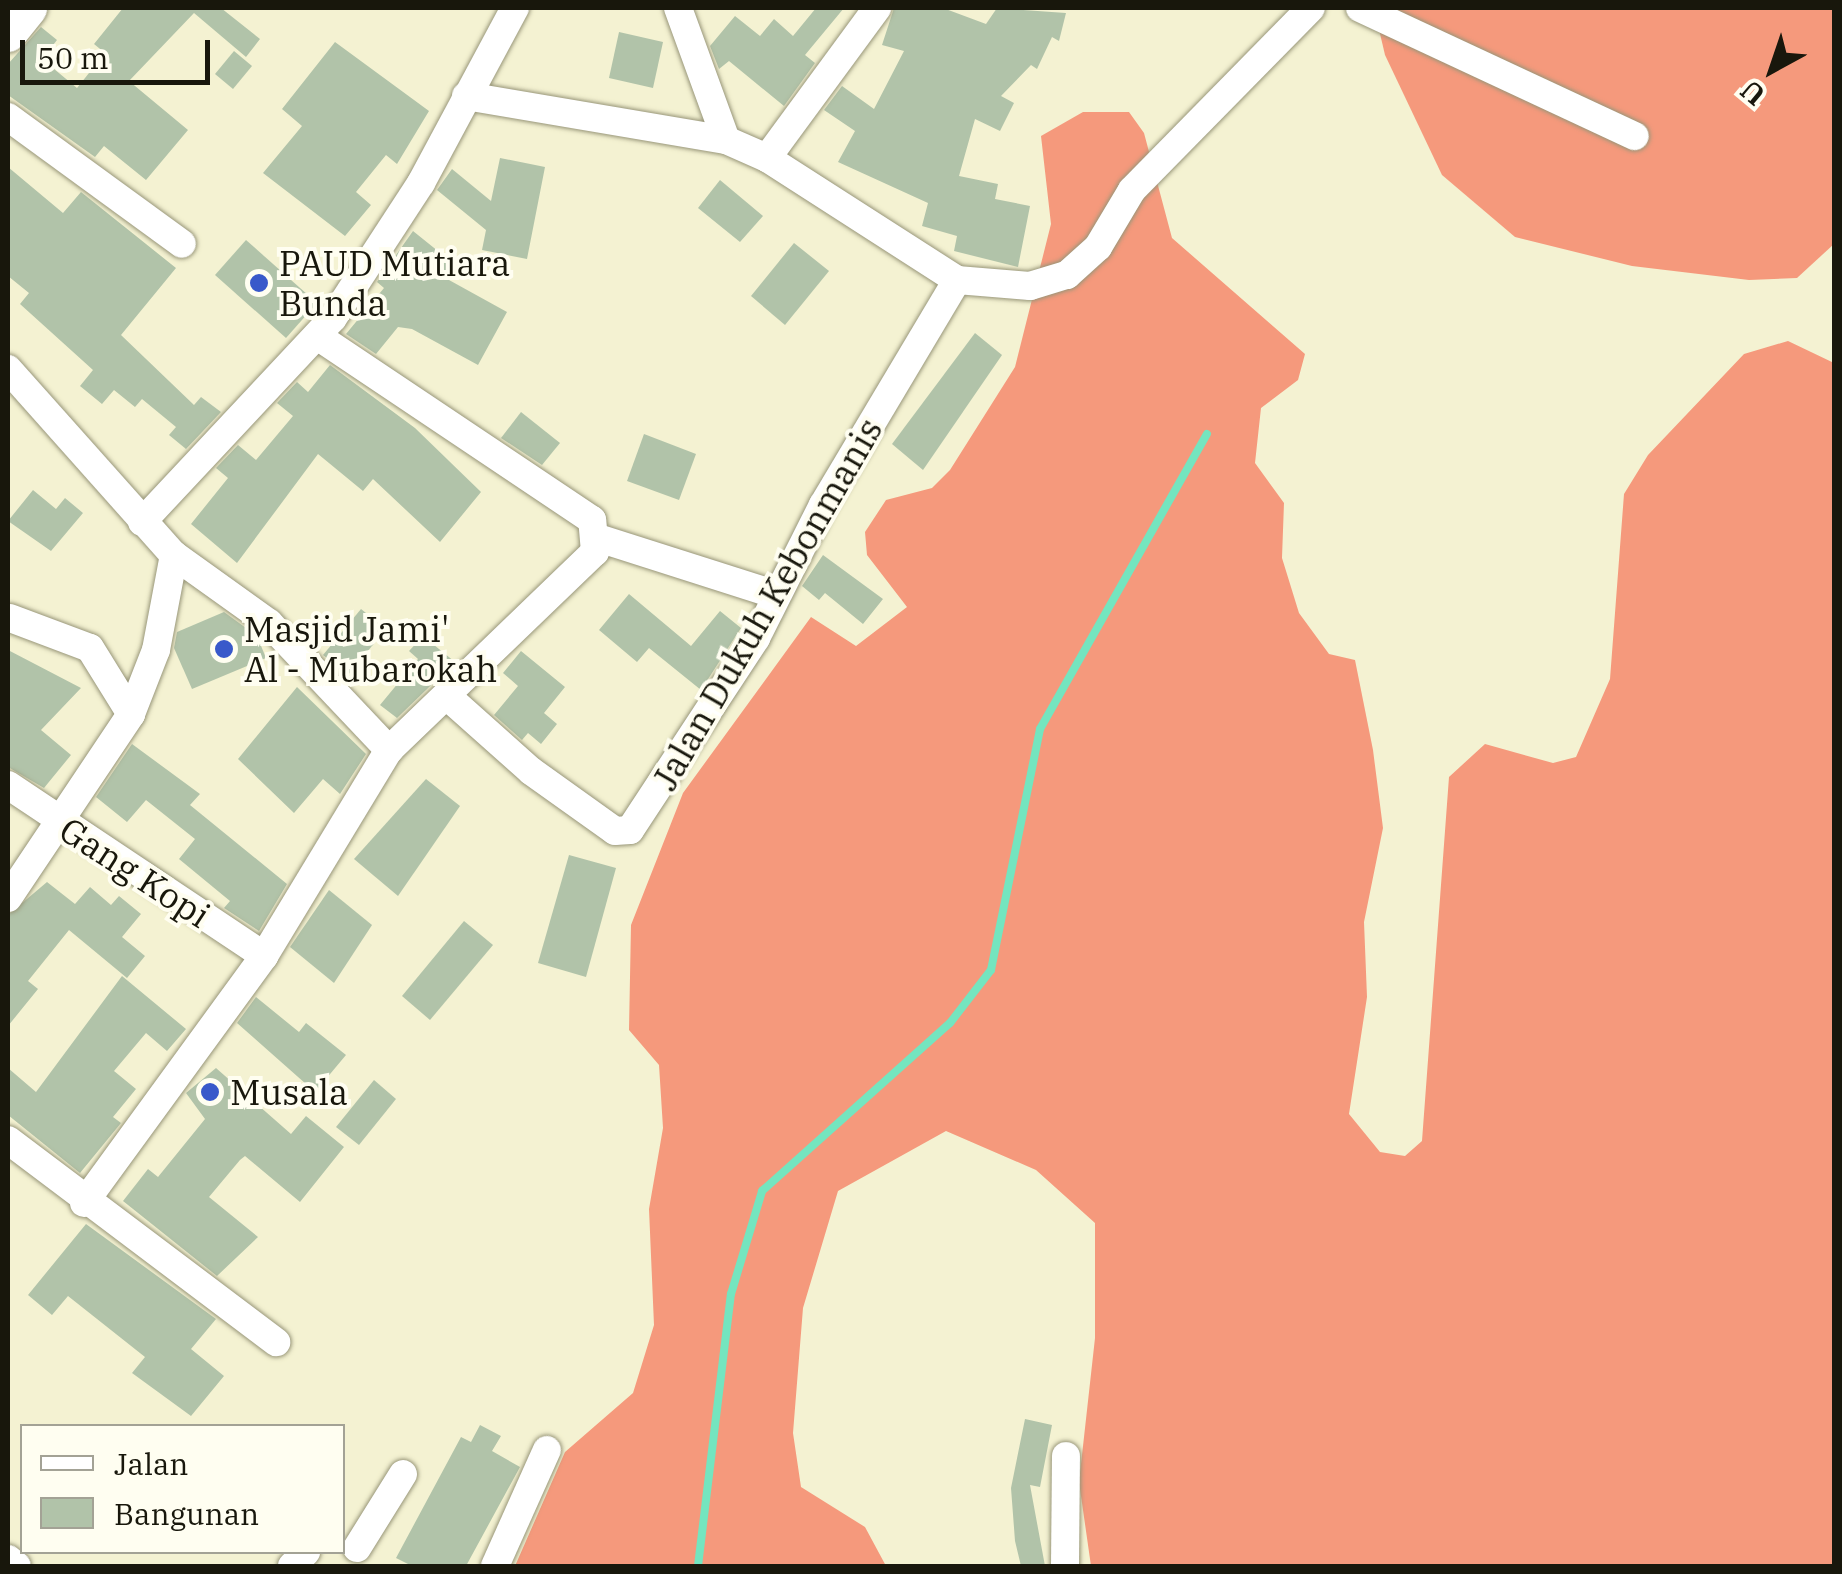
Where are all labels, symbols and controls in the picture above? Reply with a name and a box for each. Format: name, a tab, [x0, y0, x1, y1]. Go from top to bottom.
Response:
scale bar	[25, 20, 215, 82]
north arrow	[1722, 20, 1822, 120]
text: 50 m	[37, 38, 109, 77]
text: U	[1732, 72, 1773, 114]
place label: PAUD Mutiara Bunda	[279, 242, 510, 324]
marker: PAUD Mutiara Bunda	[248, 272, 270, 294]
street label: Jalan Dukuh Kebonmanis	[643, 411, 891, 797]
place label: Masjid Jami' Al - Mubarokah	[244, 608, 497, 690]
marker: Masjid Jami' Al - Mubarokah	[213, 638, 235, 660]
street label: Gang Kopi	[52, 808, 218, 936]
place label: Musala	[230, 1071, 348, 1113]
marker: Musala	[199, 1081, 221, 1103]
legend	[20, 1424, 345, 1554]
text: Jalan	[114, 1444, 189, 1483]
text: Bangunan	[114, 1494, 259, 1533]

